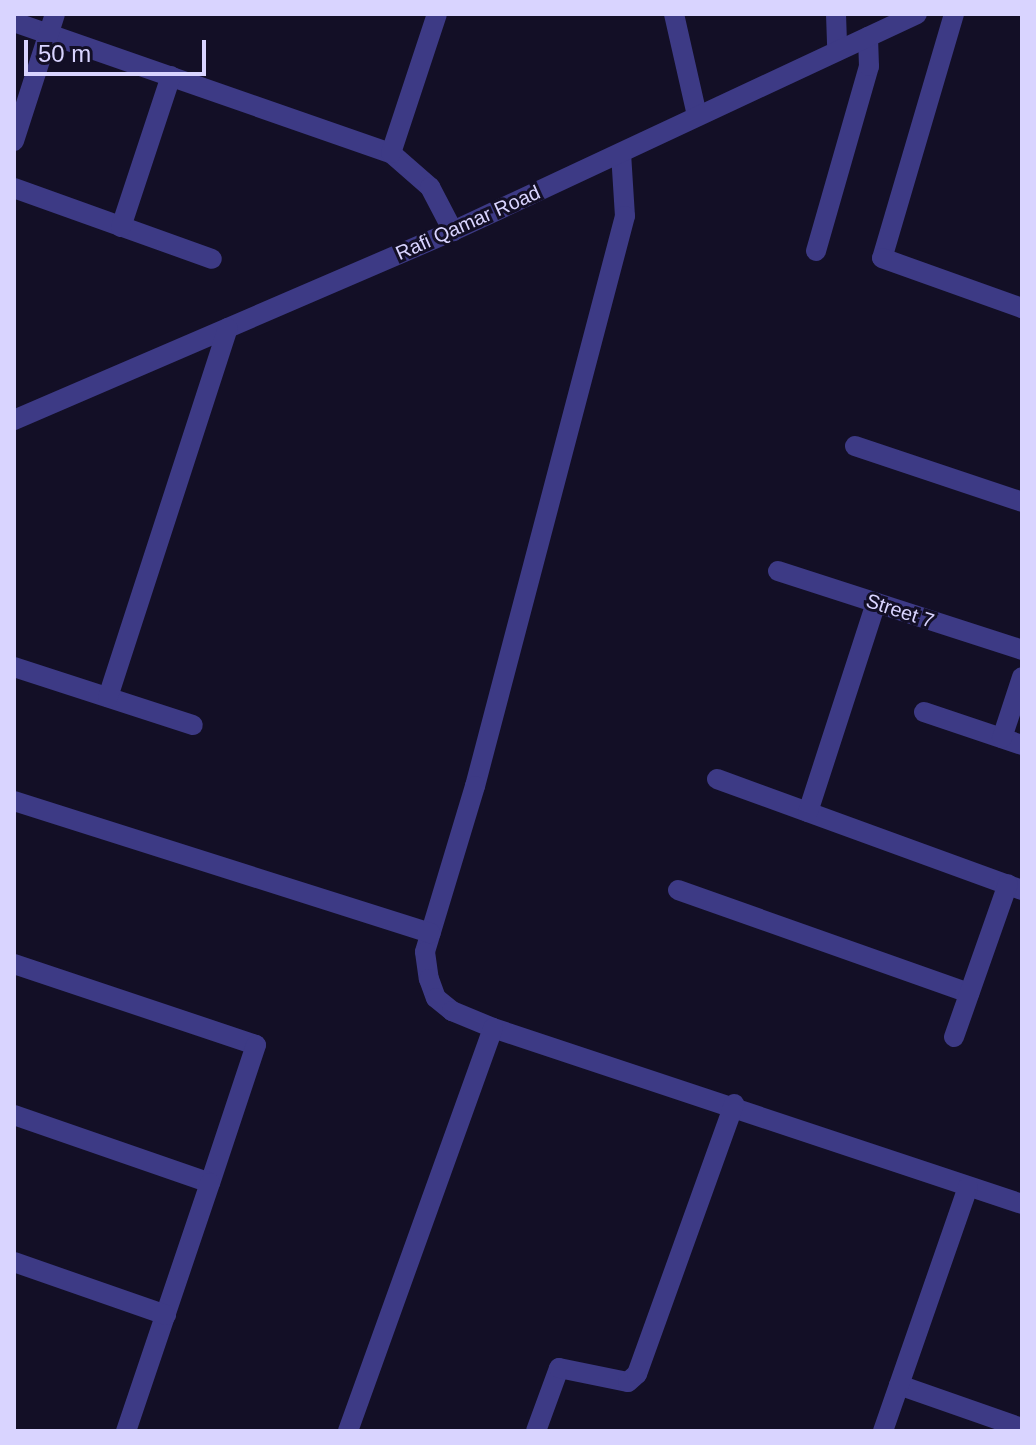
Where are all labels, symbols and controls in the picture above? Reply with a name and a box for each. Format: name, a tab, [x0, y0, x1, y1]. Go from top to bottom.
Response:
scale bar	[28, 24, 210, 74]
text: 50 m	[38, 40, 91, 67]
street label: Rafi Qamar Road	[392, 180, 544, 266]
street label: Street 7	[863, 589, 937, 633]

